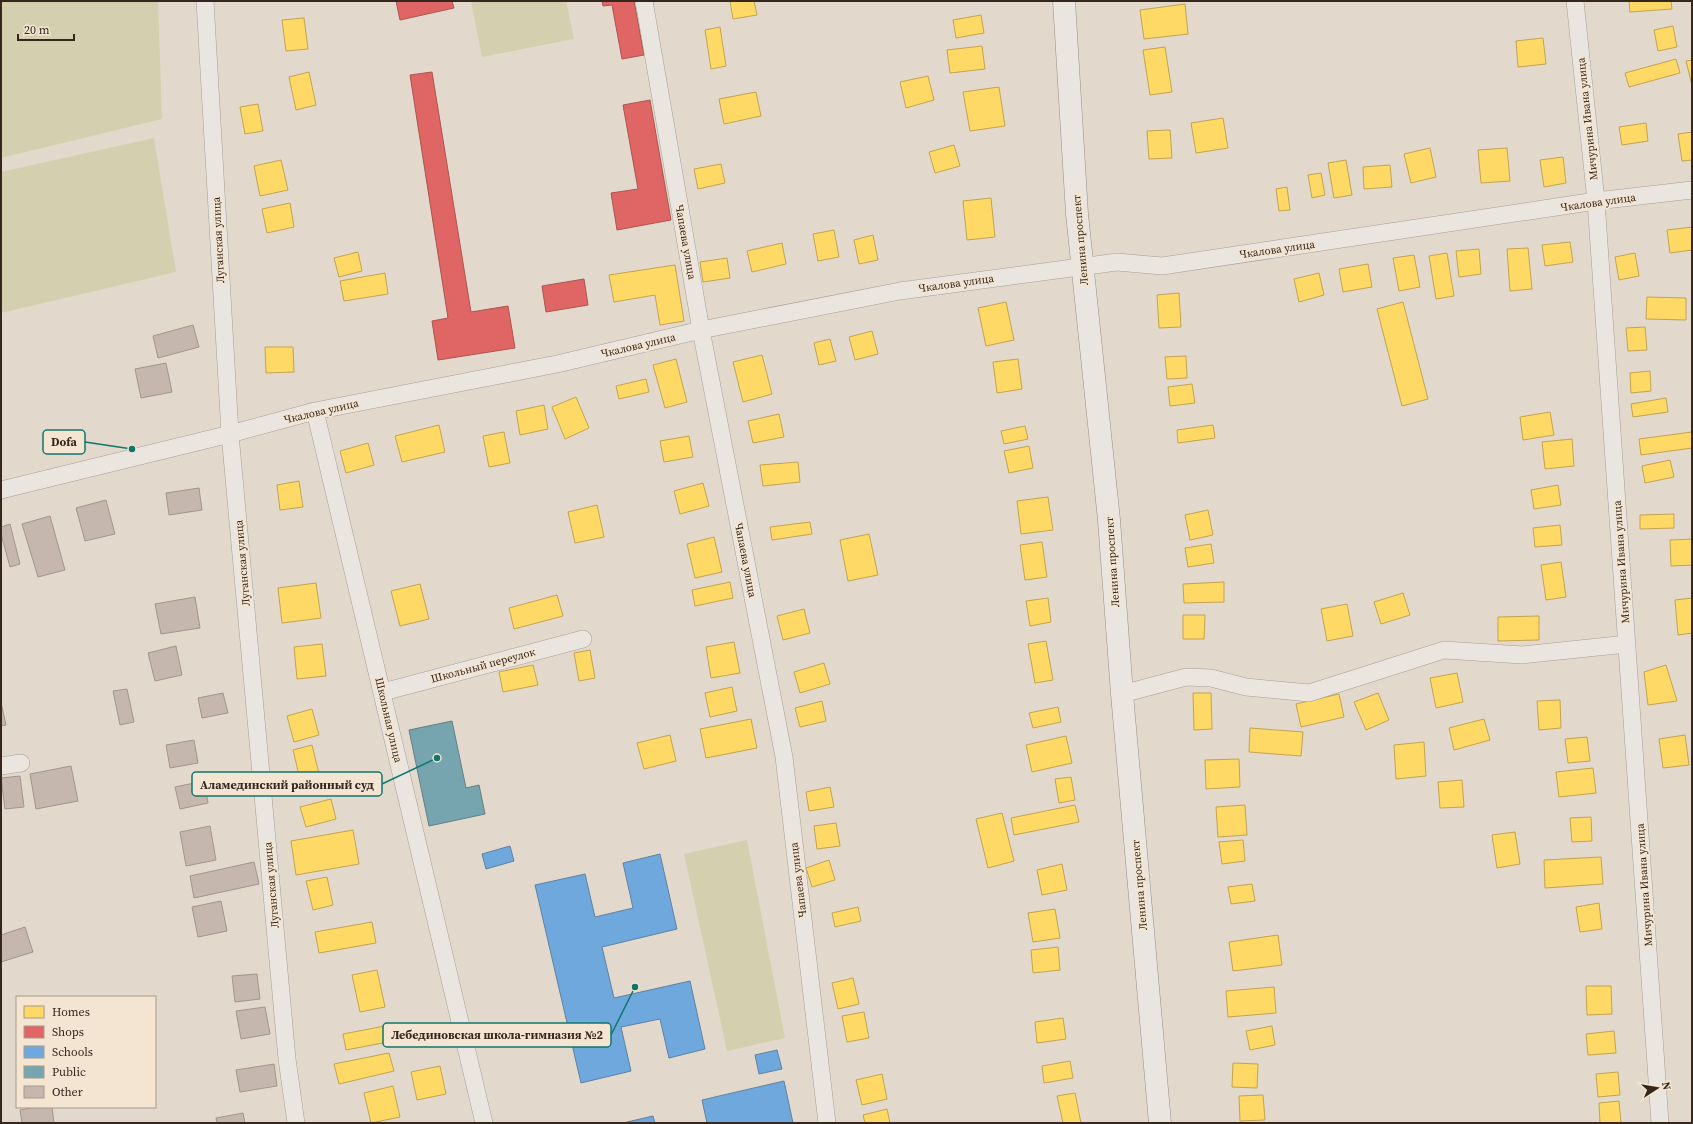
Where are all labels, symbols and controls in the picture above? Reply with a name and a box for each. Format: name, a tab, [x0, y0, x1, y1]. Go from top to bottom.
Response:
scale bar	[18, 16, 74, 42]
text: 20 m	[24, 22, 50, 38]
street label: Мичурина Ивана улица	[1574, 56, 1601, 181]
street label: Чкалова улица	[1559, 190, 1637, 215]
street label: Ленина проспект	[1069, 194, 1092, 286]
street label: Луганская улица	[209, 196, 228, 284]
street label: Чапаева улица	[672, 203, 700, 281]
street label: Чкалова улица	[1238, 237, 1316, 262]
street label: Чкалова улица	[917, 271, 995, 296]
street label: Чкалова улица	[599, 330, 677, 361]
street label: Чкалова улица	[282, 396, 360, 427]
callout: Dofa	[43, 430, 85, 454]
text: Dofa	[51, 434, 78, 450]
street label: Мичурина Ивана улица	[1610, 500, 1633, 624]
street label: Ленина проспект	[1102, 516, 1123, 608]
street label: Луганская улица	[231, 519, 254, 607]
street label: Чапаева улица	[731, 521, 760, 599]
street label: Школьный переулок	[429, 644, 537, 687]
street label: Школьная улица	[371, 676, 406, 765]
callout: Аламединский районный суд	[192, 772, 382, 796]
text: Аламединский районный суд	[200, 777, 375, 793]
street label: Мичурина Ивана улица	[1633, 823, 1656, 947]
street label: Ленина проспект	[1128, 839, 1151, 931]
street label: Луганская улица	[260, 841, 283, 929]
street label: Чапаева улица	[786, 841, 811, 919]
legend	[16, 996, 156, 1108]
text: Homes	[52, 1004, 90, 1020]
callout: Лебединовская школа-гимназия №2	[383, 1023, 611, 1047]
text: Shops	[52, 1024, 84, 1040]
text: Лебединовская школа-гимназия №2	[391, 1027, 604, 1043]
text: Schools	[52, 1044, 93, 1060]
text: Public	[52, 1064, 86, 1080]
north arrow	[1637, 1068, 1677, 1108]
text: N	[1658, 1081, 1674, 1092]
text: Other	[52, 1084, 83, 1100]

